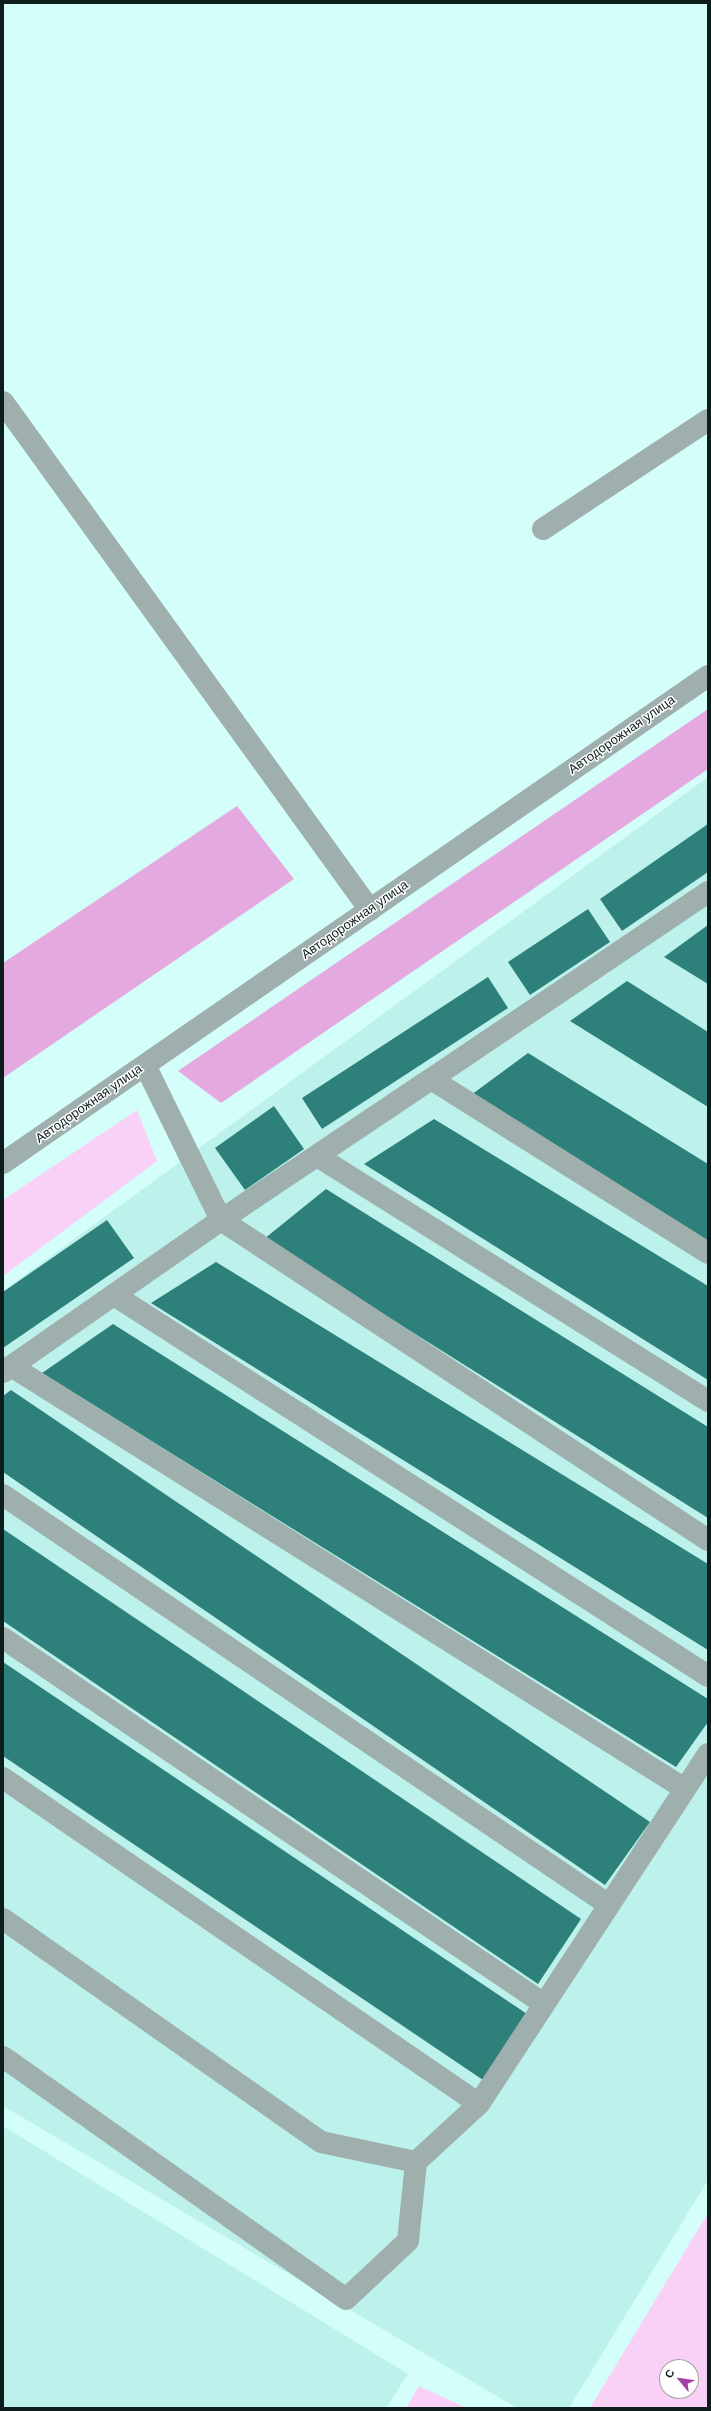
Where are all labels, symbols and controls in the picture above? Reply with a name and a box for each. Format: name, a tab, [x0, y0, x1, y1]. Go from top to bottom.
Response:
street label: Автодорожная улица	[566, 692, 678, 778]
street label: Автодорожная улица	[299, 877, 411, 963]
street label: Автодорожная улица	[33, 1061, 145, 1147]
north arrow	[659, 2359, 699, 2399]
text: С	[662, 2367, 677, 2380]

